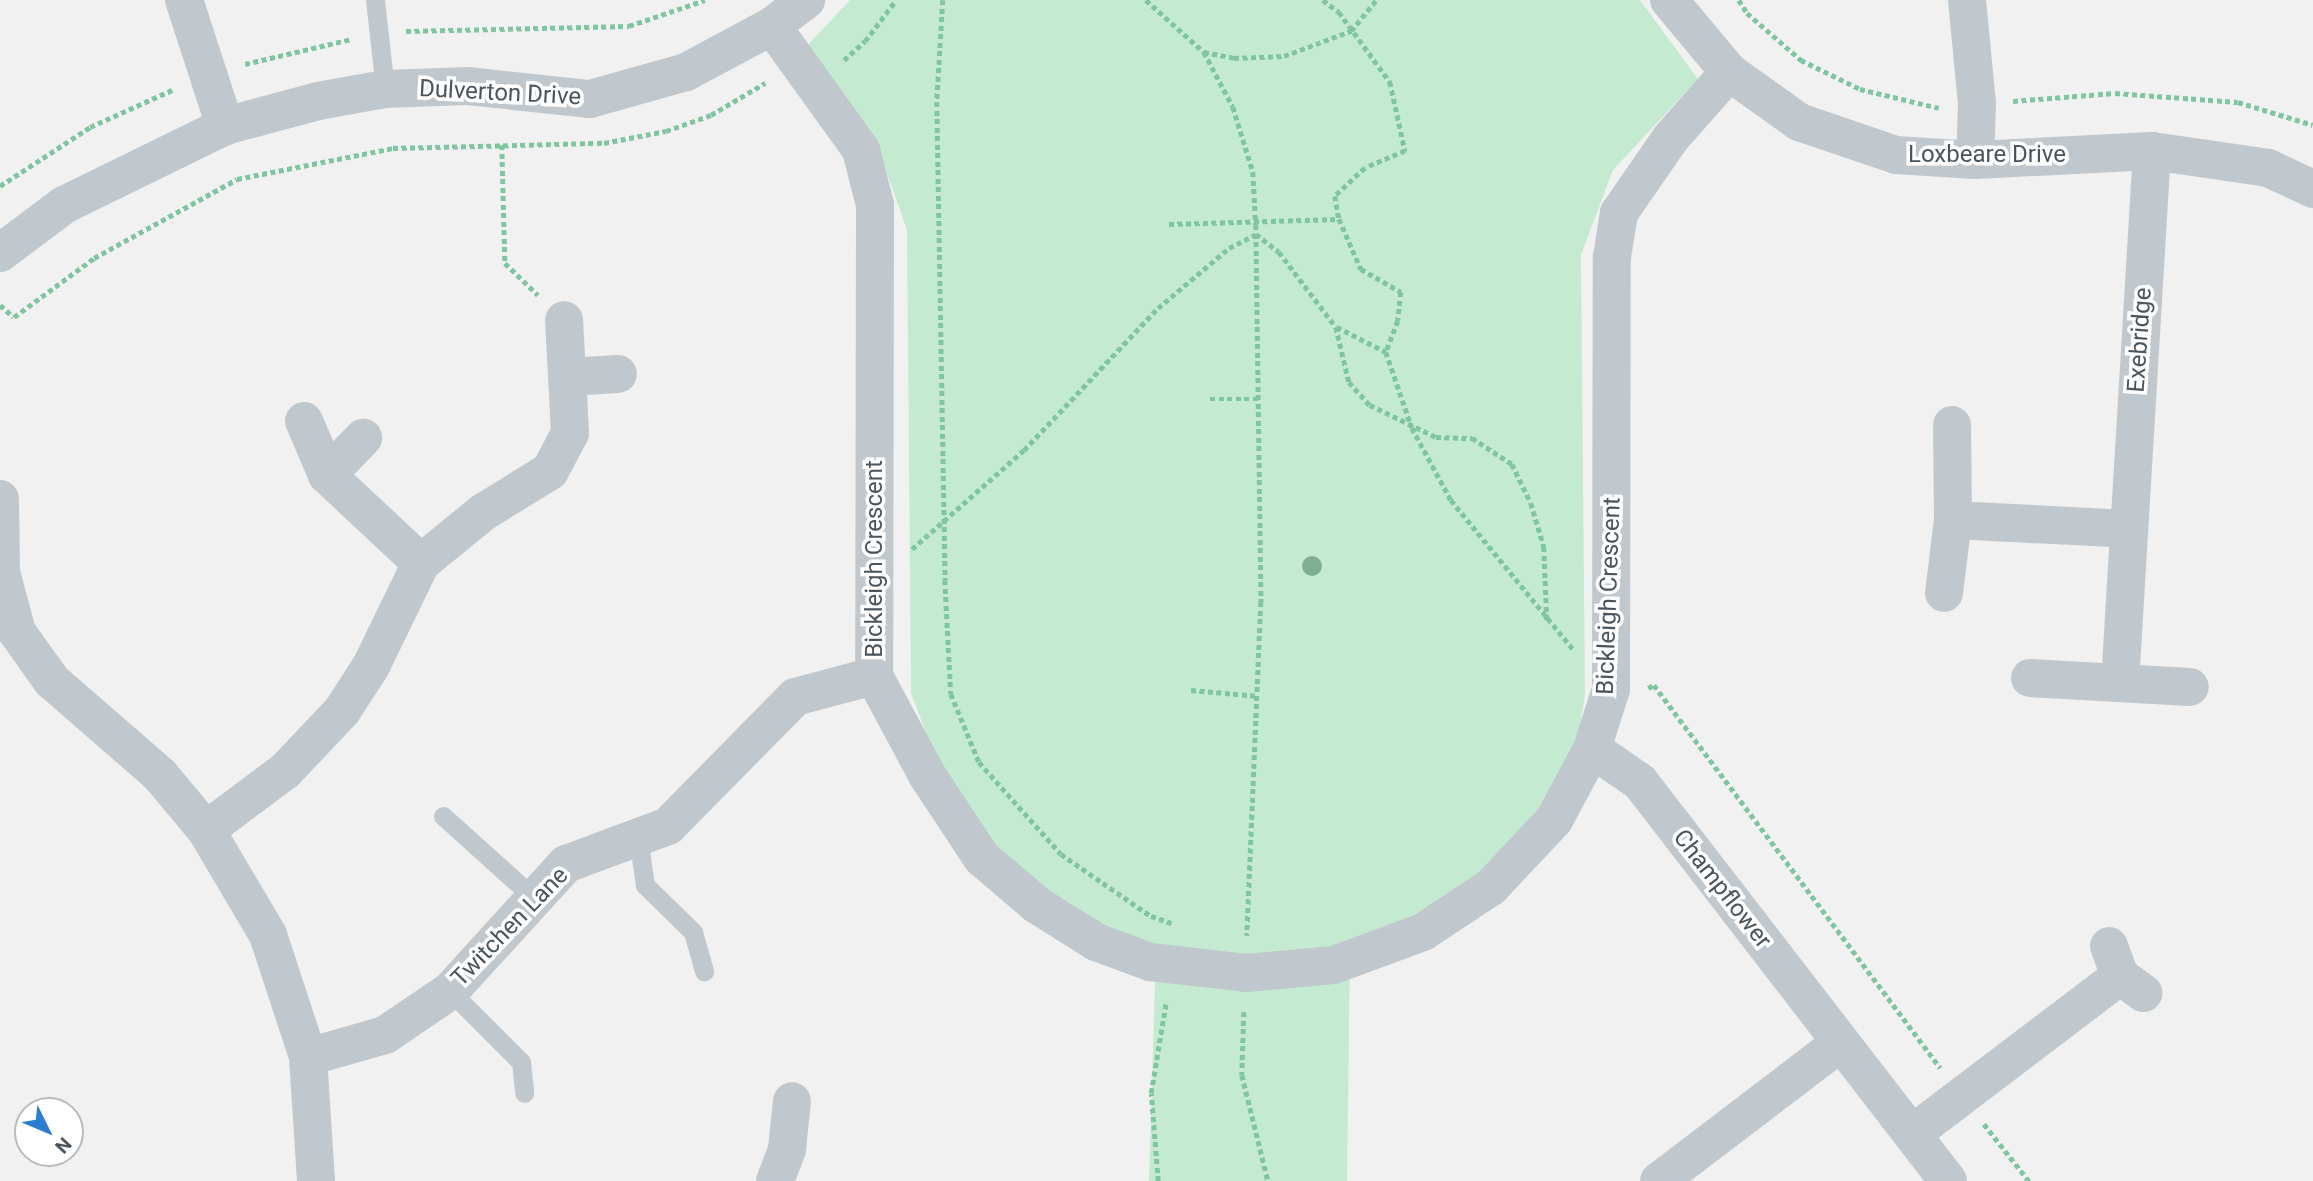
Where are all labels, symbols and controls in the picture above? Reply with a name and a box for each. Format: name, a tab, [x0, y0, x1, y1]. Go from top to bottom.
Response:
street label: Dulverton Drive	[418, 74, 582, 112]
street label: Loxbeare Drive	[1908, 141, 2066, 169]
street label: Exebridge	[2122, 287, 2158, 393]
street label: Bickleigh Crescent	[861, 460, 889, 658]
street label: Bickleigh Crescent	[1591, 497, 1627, 695]
street label: Champflower	[1667, 824, 1777, 954]
street label: Twitchen Lane	[446, 861, 574, 993]
north arrow	[14, 1097, 84, 1167]
text: N	[50, 1133, 76, 1158]

